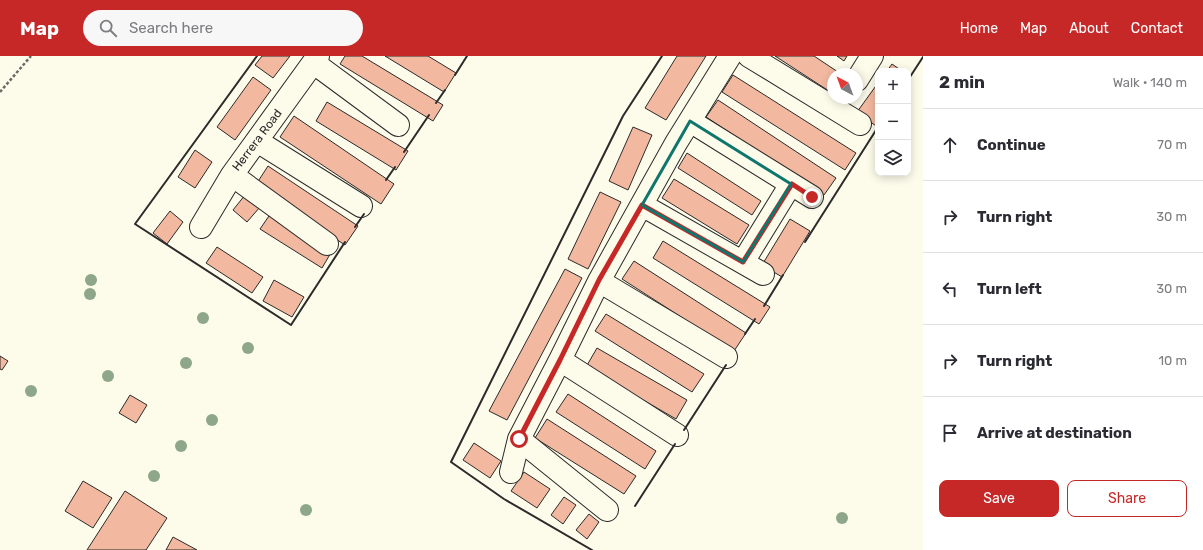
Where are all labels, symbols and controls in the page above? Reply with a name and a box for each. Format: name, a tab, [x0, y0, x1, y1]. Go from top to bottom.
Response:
search box	[83, 10, 363, 46]
text: Map	[20, 17, 59, 40]
icon: search	[97, 17, 119, 39]
text: Search here	[129, 19, 213, 37]
text: Home	[960, 20, 998, 37]
text: Map	[1020, 20, 1047, 37]
text: About	[1069, 20, 1109, 37]
text: Contact	[1131, 20, 1183, 37]
north arrow	[827, 68, 863, 104]
map controls	[875, 68, 911, 176]
button: +	[875, 68, 911, 104]
text: 2 min	[939, 72, 985, 92]
text: Walk · 140 m	[1113, 75, 1187, 90]
button: −	[875, 104, 911, 140]
street label: Herrera Road	[229, 106, 285, 174]
icon: ahead	[939, 134, 961, 156]
text: Continue	[977, 136, 1046, 154]
text: 70 m	[1157, 137, 1187, 152]
button: layers	[875, 140, 911, 176]
route end	[803, 188, 821, 206]
icon: right	[939, 206, 961, 228]
text: Turn right	[977, 208, 1052, 226]
text: 30 m	[1156, 209, 1187, 224]
icon: left	[939, 278, 961, 300]
text: Turn left	[977, 280, 1042, 298]
text: 30 m	[1156, 281, 1187, 296]
icon: right	[939, 350, 961, 372]
text: Turn right	[977, 352, 1052, 370]
text: 10 m	[1158, 353, 1187, 368]
icon: arrive	[939, 422, 961, 444]
text: Arrive at destination	[977, 424, 1132, 442]
route start	[510, 430, 528, 448]
button: Save	[939, 480, 1059, 517]
button: Share	[1067, 480, 1187, 517]

